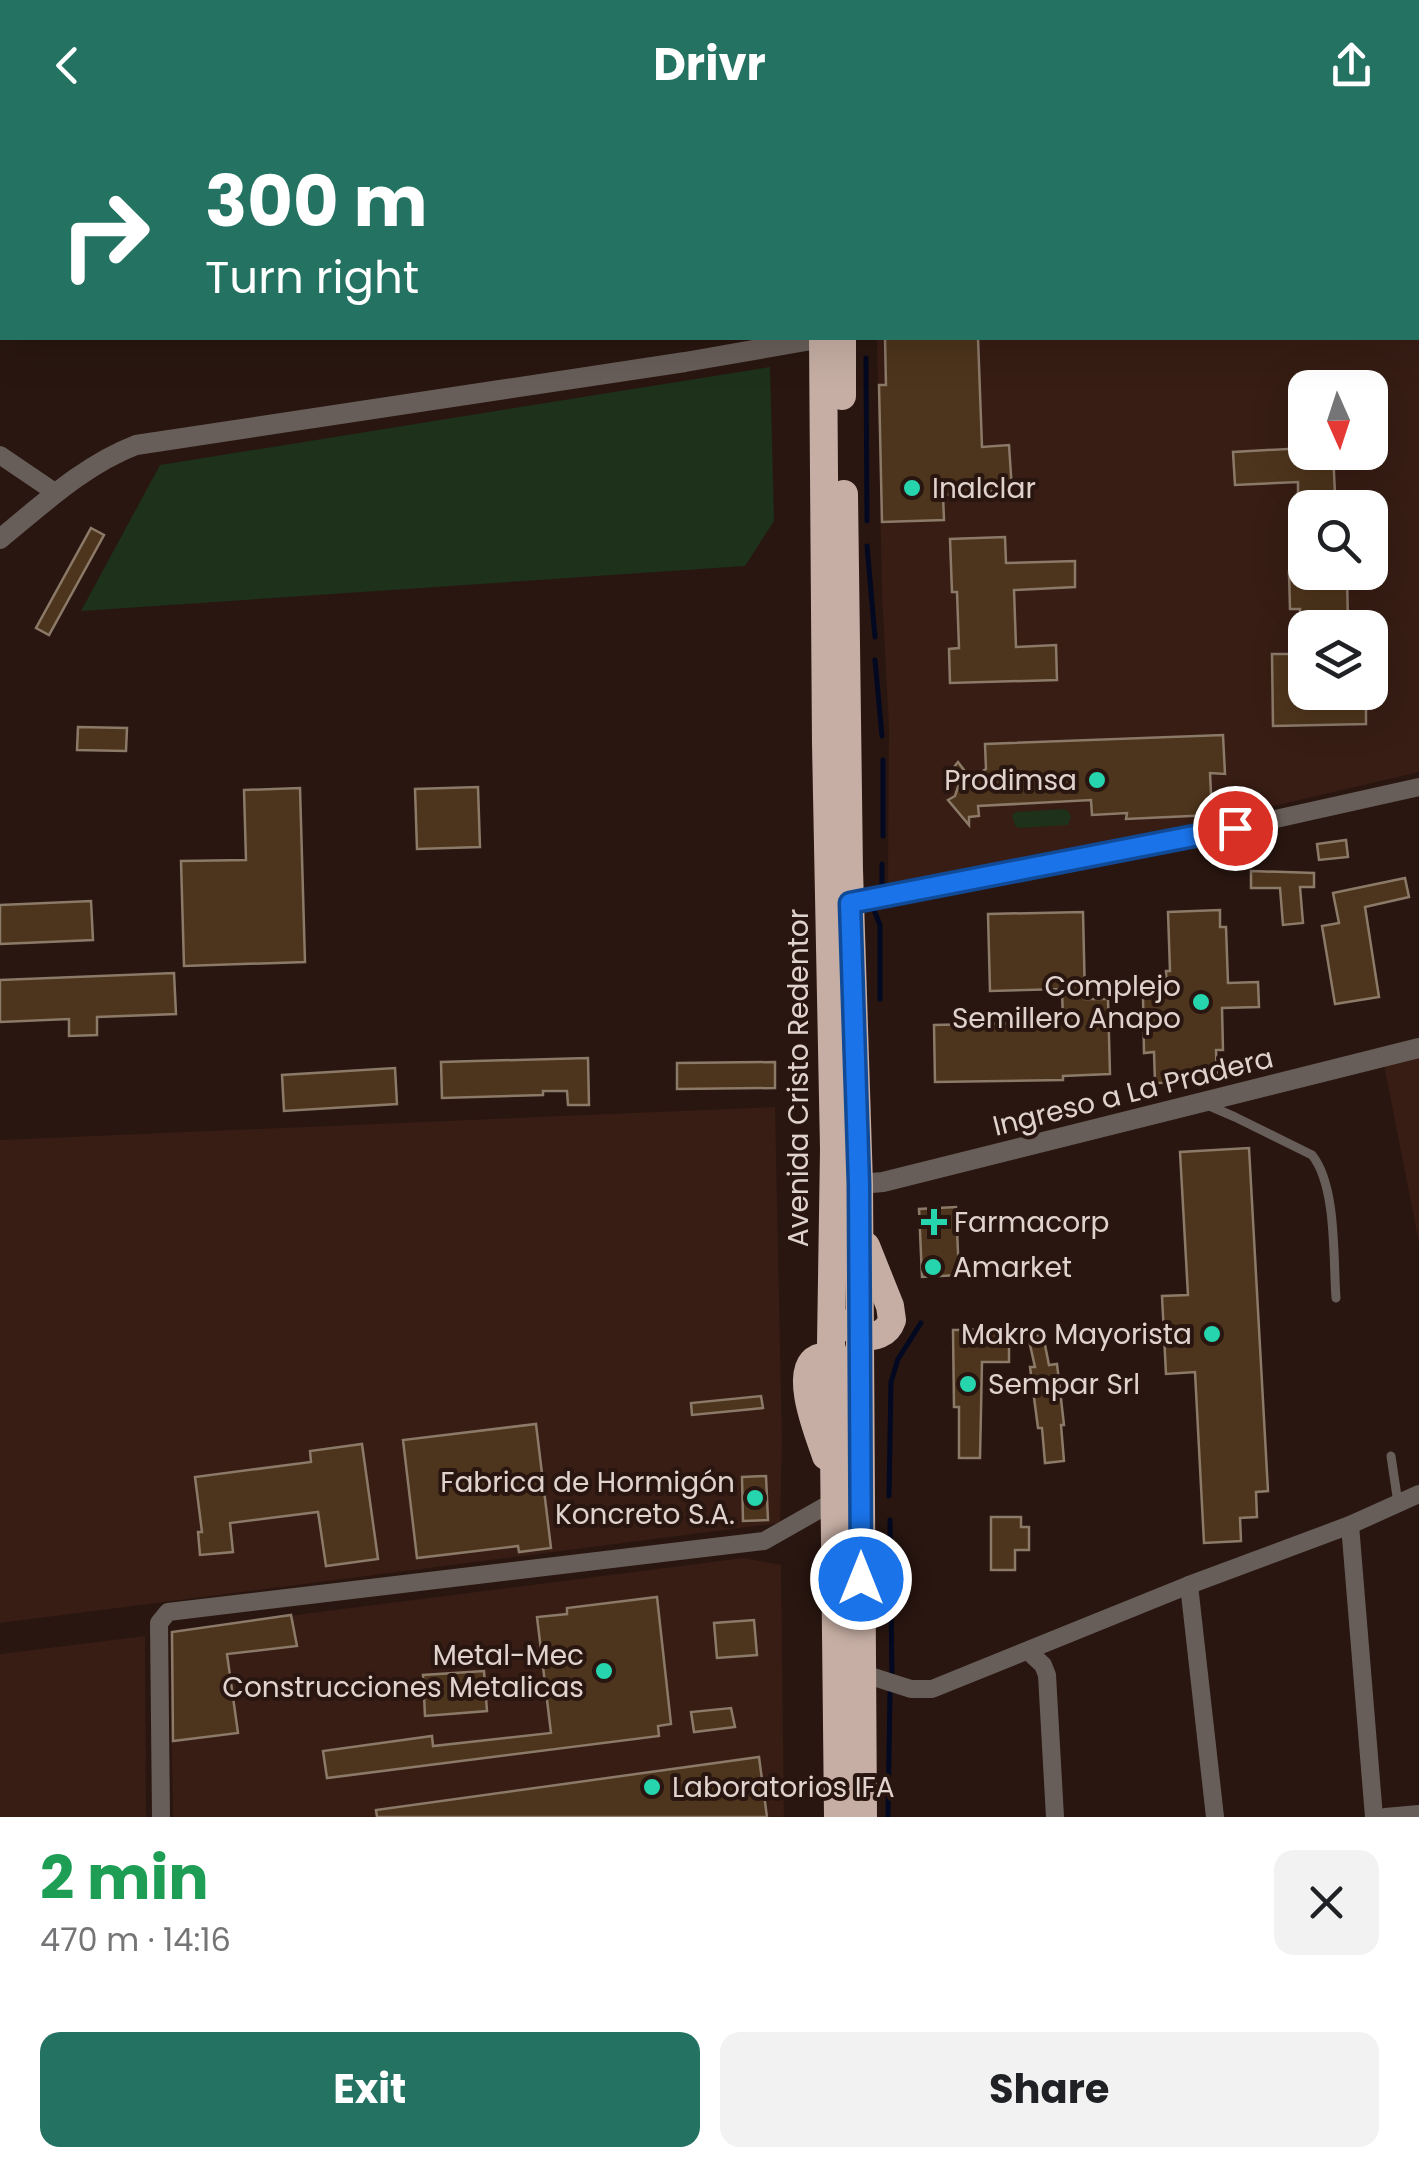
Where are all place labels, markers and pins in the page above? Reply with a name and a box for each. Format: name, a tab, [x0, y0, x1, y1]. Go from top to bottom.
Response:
place label: Inalclar	[932, 469, 1036, 508]
marker: Inalclar	[901, 477, 923, 499]
place label: Prodimsa	[944, 761, 1077, 800]
marker: Prodimsa	[1086, 769, 1108, 791]
pin	[1193, 786, 1278, 871]
place label: Complejo Semillero Anapo	[952, 967, 1181, 1038]
marker: Complejo Semillero Anapo	[1190, 991, 1212, 1013]
place label: Farmacorp	[954, 1203, 1110, 1242]
marker: Farmacorp	[923, 1211, 945, 1233]
place label: Amarket	[953, 1248, 1072, 1287]
marker: Amarket	[922, 1256, 944, 1278]
place label: Makro Mayorista	[961, 1315, 1192, 1354]
marker: Makro Mayorista	[1201, 1323, 1223, 1345]
place label: Sempar Srl	[988, 1365, 1140, 1404]
marker: Sempar Srl	[957, 1373, 979, 1395]
place label: Fabrica de Hormigón Koncreto S.A.	[440, 1463, 735, 1534]
marker: Fabrica de Hormigón Koncreto S.A.	[744, 1487, 766, 1509]
place label: Metal-Mec Construcciones Metalicas	[222, 1636, 584, 1707]
marker: Metal-Mec Construcciones Metalicas	[593, 1660, 615, 1682]
place label: Laboratorios IFA	[672, 1768, 895, 1807]
marker: Laboratorios IFA	[641, 1776, 663, 1798]

